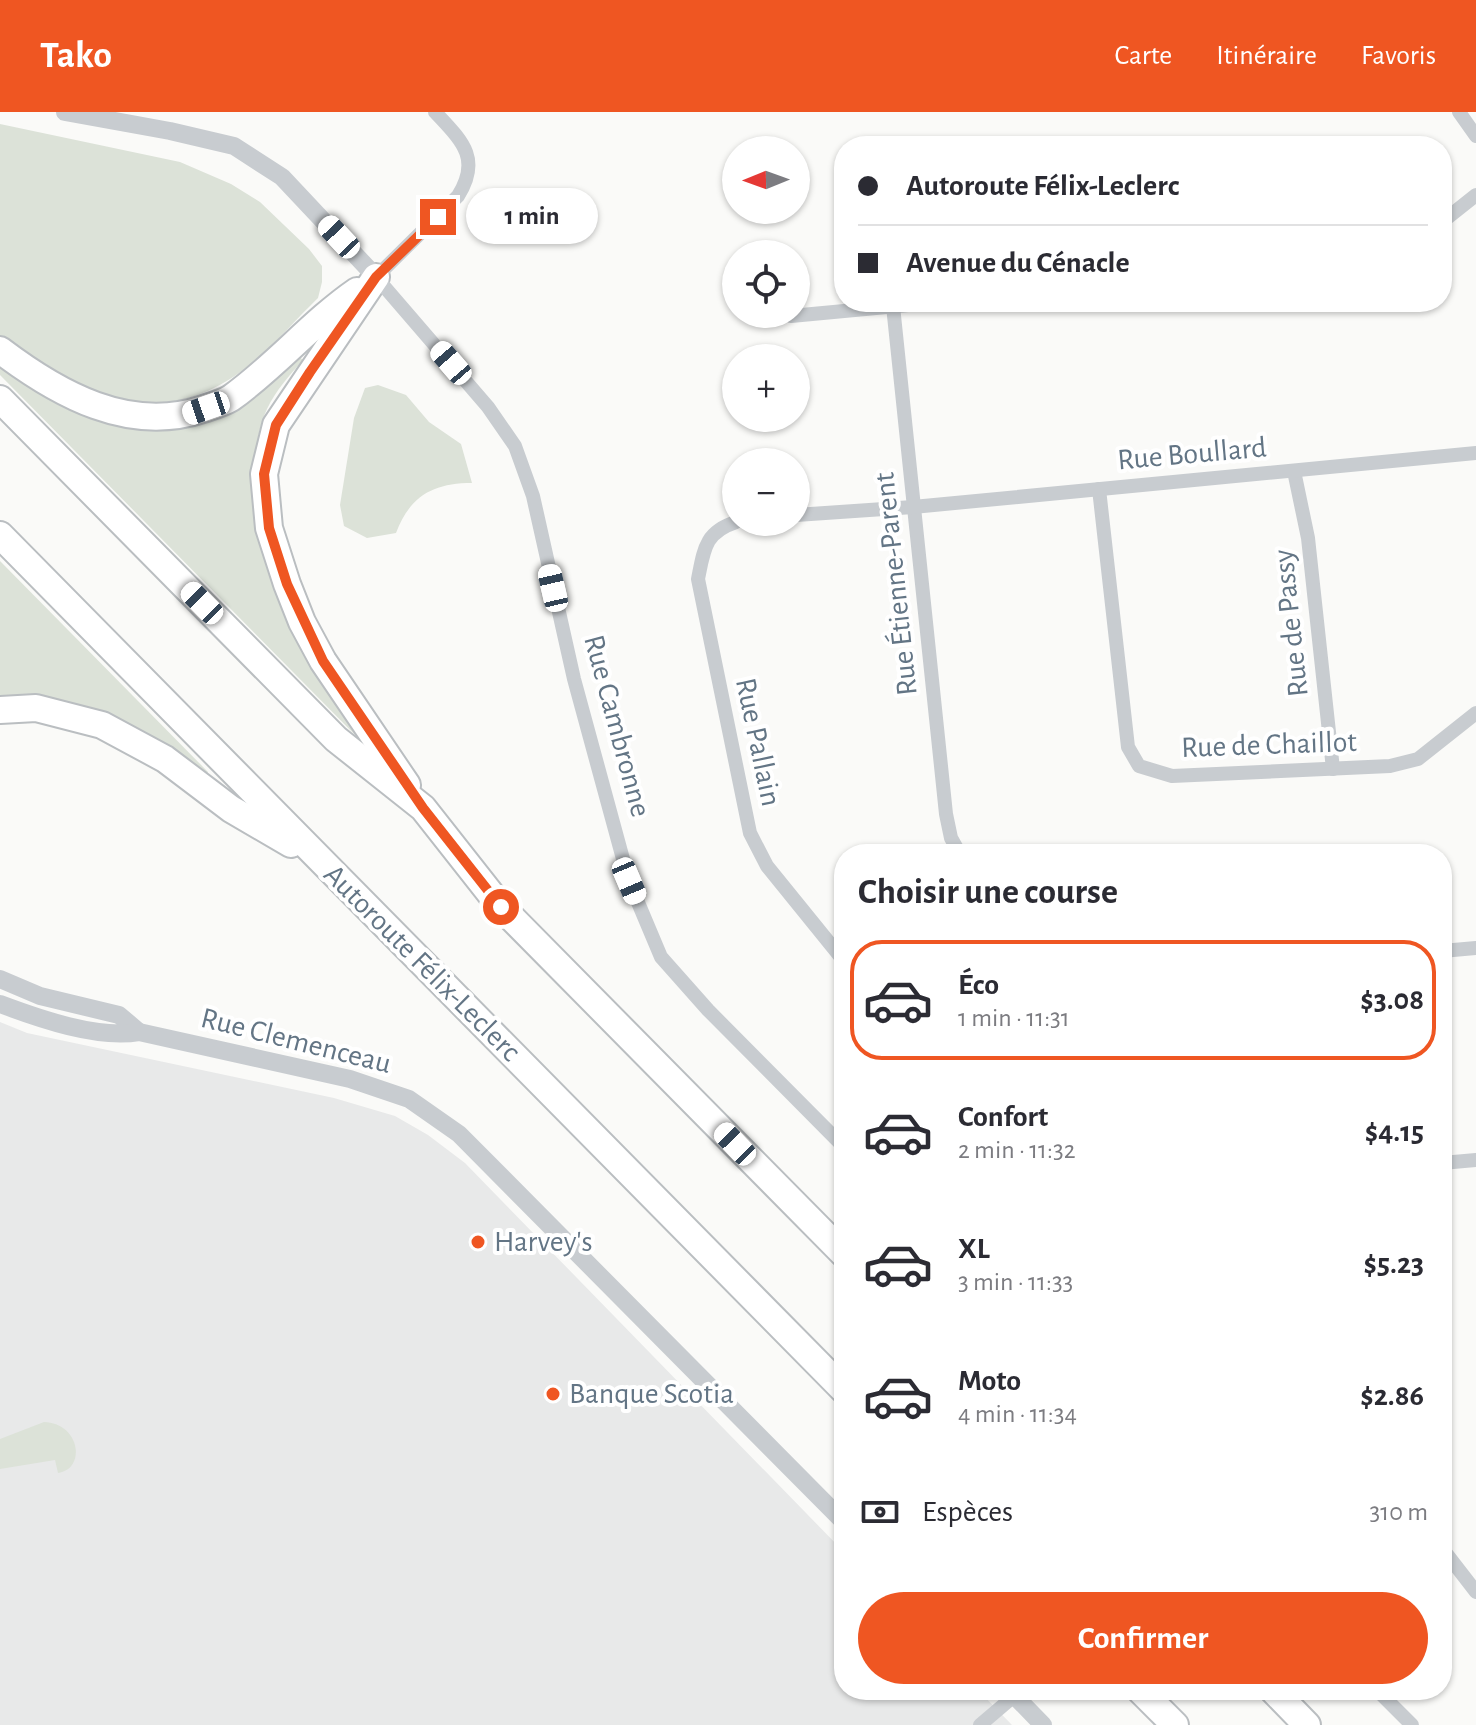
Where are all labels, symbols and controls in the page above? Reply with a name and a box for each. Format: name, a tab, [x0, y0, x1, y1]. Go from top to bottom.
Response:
text: Tako	[40, 37, 112, 75]
text: Carte	[1115, 42, 1172, 70]
text: Itinéraire	[1216, 42, 1317, 70]
text: Favoris	[1361, 42, 1436, 70]
north arrow	[722, 136, 810, 224]
map controls	[722, 136, 810, 536]
text: Autoroute Félix-Leclerc	[906, 171, 1179, 201]
callout: 1 min	[466, 189, 598, 245]
route end	[420, 199, 456, 235]
text: 1 min	[505, 203, 559, 229]
car	[314, 211, 364, 263]
button: locate	[722, 240, 810, 328]
text: Avenue du Cénacle	[906, 248, 1130, 278]
car	[426, 337, 476, 389]
button: +	[722, 344, 810, 432]
car	[179, 389, 233, 427]
street label: Rue Boullard	[1116, 433, 1268, 475]
button: −	[722, 448, 810, 536]
street label: Rue Étienne-Parent	[867, 470, 923, 697]
street label: Rue de Passy	[1268, 548, 1314, 698]
car	[536, 562, 570, 614]
car	[177, 578, 227, 628]
street label: Rue Cambronne	[578, 632, 656, 820]
street label: Rue Pallain	[730, 675, 786, 809]
street label: Rue de Chaillot	[1181, 727, 1358, 763]
car	[609, 854, 649, 908]
street label: Autoroute Félix-Leclerc	[318, 859, 526, 1067]
text: Choisir une course	[858, 874, 1118, 910]
route start	[483, 889, 519, 925]
icon: car	[862, 964, 934, 1036]
text: Éco	[958, 970, 999, 1000]
text: $3.08	[1360, 985, 1424, 1015]
street label: Rue Clemenceau	[198, 1003, 394, 1079]
text: 1 min · 11:31	[958, 1005, 1070, 1031]
icon: car	[862, 1096, 934, 1168]
text: Confort	[958, 1102, 1048, 1132]
text: $4.15	[1365, 1117, 1424, 1147]
car	[710, 1118, 760, 1170]
text: 2 min · 11:32	[958, 1137, 1076, 1163]
place label: Harvey's	[494, 1227, 593, 1257]
icon: car	[862, 1228, 934, 1300]
marker: Harvey's	[469, 1233, 487, 1251]
text: XL	[958, 1234, 990, 1264]
text: $5.23	[1364, 1249, 1424, 1279]
text: 3 min · 11:33	[958, 1269, 1073, 1295]
icon: car	[862, 1360, 934, 1432]
text: Moto	[958, 1366, 1021, 1396]
place label: Banque Scotia	[569, 1379, 734, 1409]
text: $2.86	[1360, 1381, 1424, 1411]
marker: Banque Scotia	[544, 1385, 562, 1403]
text: 4 min · 11:34	[958, 1401, 1077, 1427]
icon: cash	[858, 1490, 902, 1534]
text: Espèces	[922, 1497, 1013, 1527]
text: 310 m	[1370, 1499, 1428, 1525]
button: Confirmer	[858, 1592, 1428, 1684]

